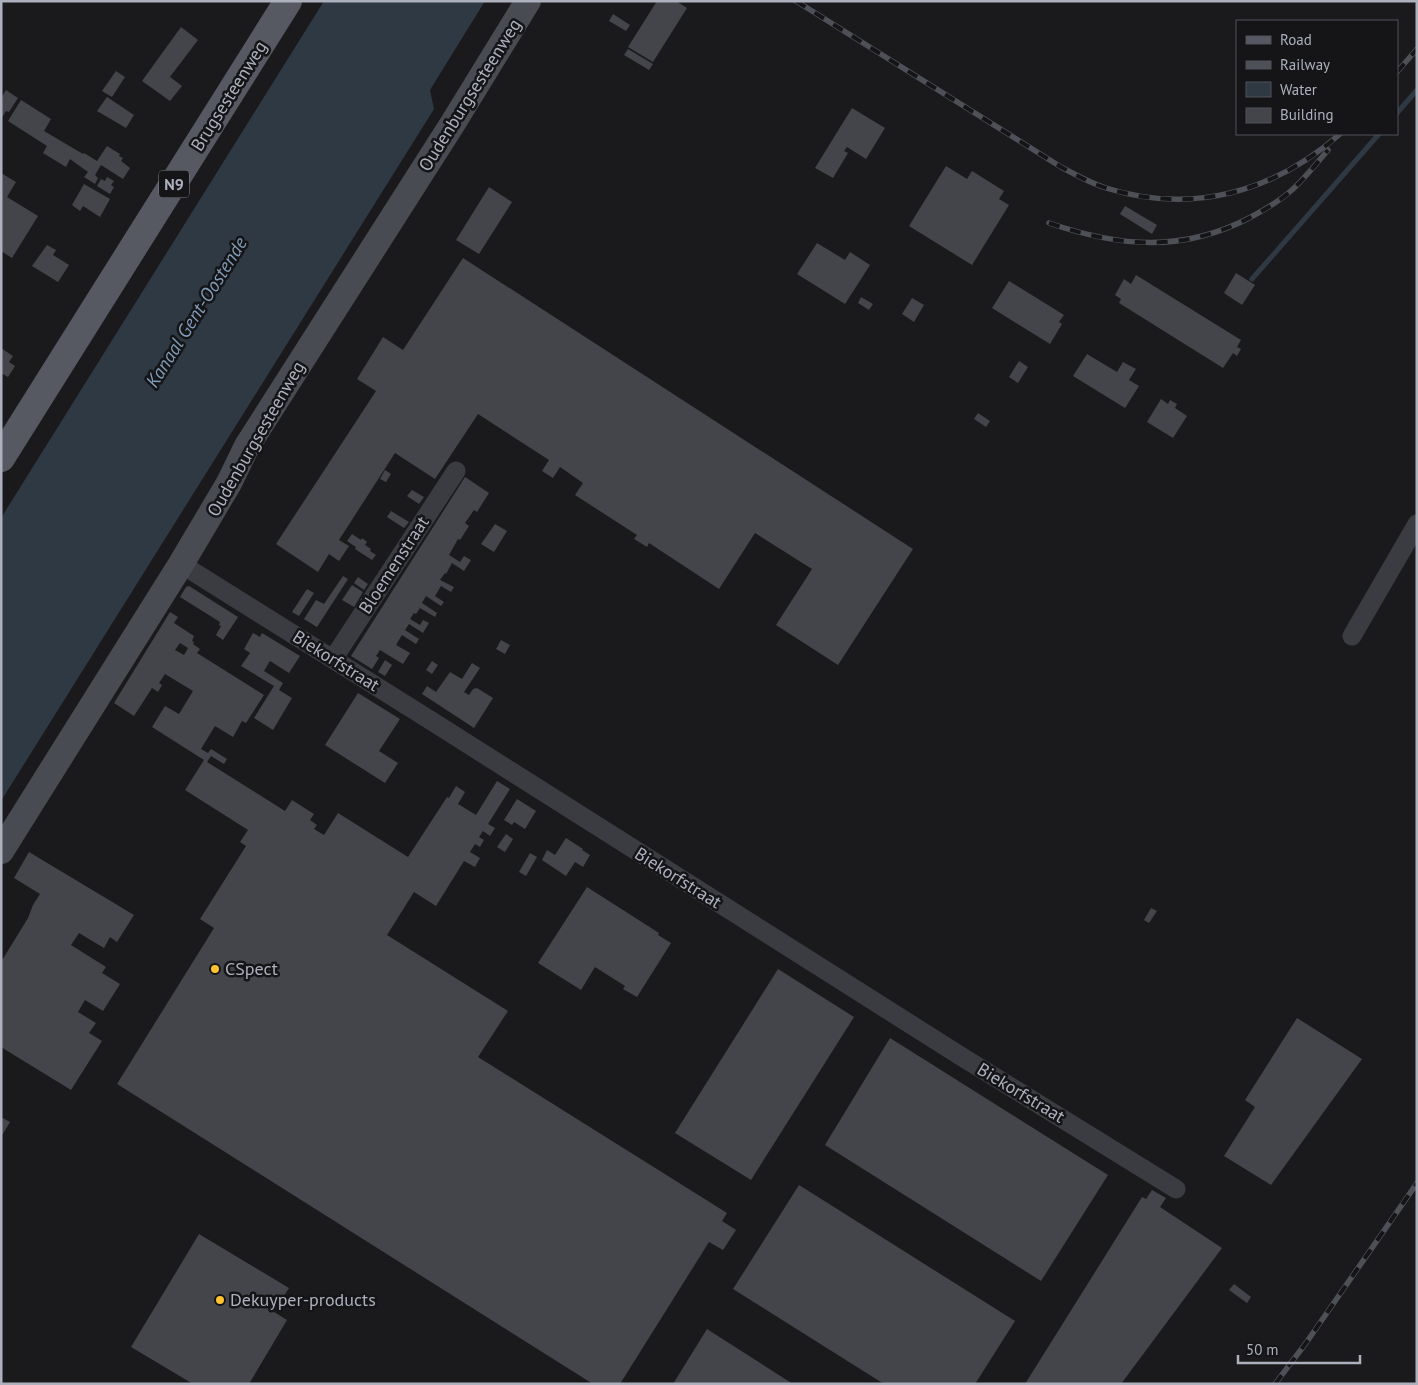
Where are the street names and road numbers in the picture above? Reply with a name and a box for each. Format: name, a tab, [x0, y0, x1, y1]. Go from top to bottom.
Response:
street label: Oudenburgsesteenweg	[413, 14, 526, 175]
street label: Brugsesteenweg	[185, 36, 272, 155]
road number: N9	[159, 170, 189, 198]
street label: Oudenburgsesteenweg	[202, 357, 309, 521]
street label: Bloemenstraat	[353, 512, 434, 618]
street label: Biekorfstraat	[289, 625, 384, 696]
street label: Biekorfstraat	[631, 842, 726, 913]
street label: Biekorfstraat	[973, 1057, 1069, 1128]

